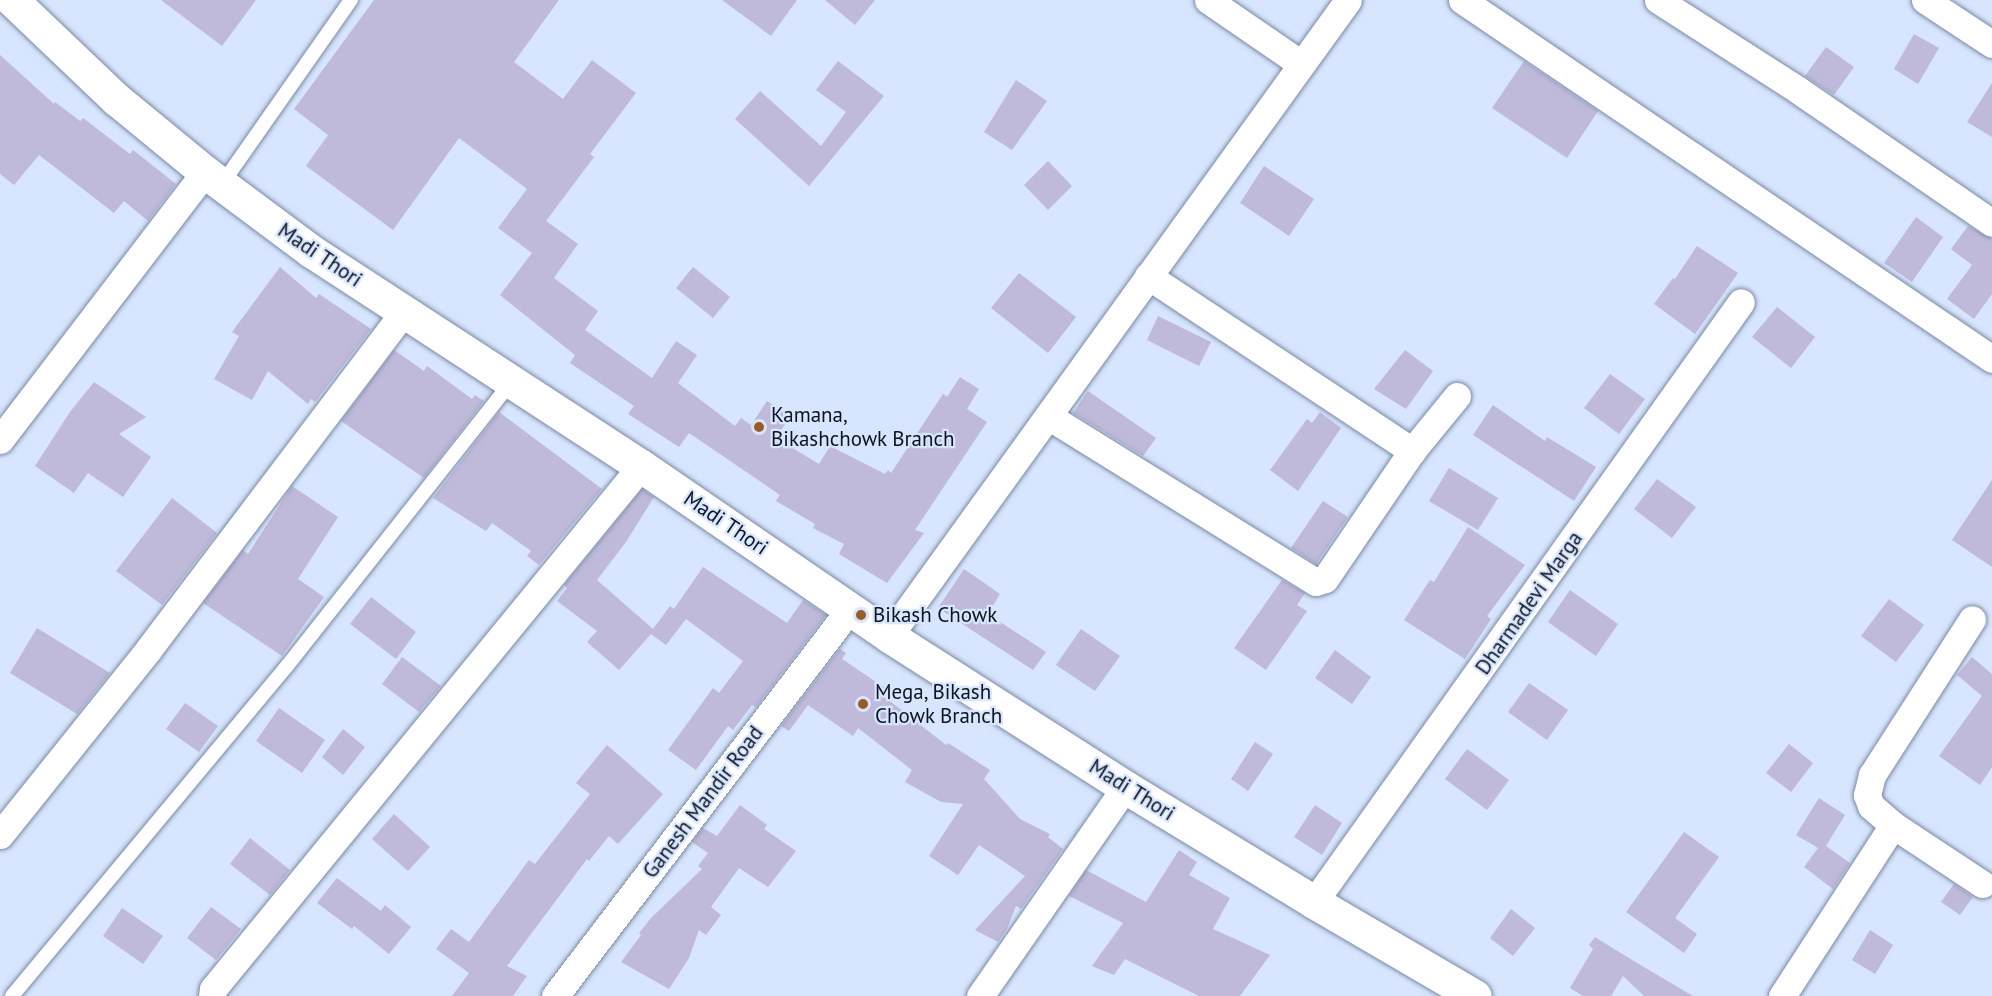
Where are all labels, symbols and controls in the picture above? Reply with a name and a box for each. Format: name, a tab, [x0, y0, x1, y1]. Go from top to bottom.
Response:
street label: Madi Thori	[273, 218, 367, 292]
place label: Kamana, Bikashchowk Branch	[771, 402, 955, 452]
marker: Kamana, Bikashchowk Branch	[752, 420, 766, 434]
street label: Madi Thori	[679, 486, 773, 560]
street label: Dharmadevi Marga	[1470, 527, 1588, 679]
place label: Bikash Chowk	[873, 602, 997, 628]
marker: Bikash Chowk	[854, 608, 868, 622]
place label: Mega, Bikash Chowk Branch	[875, 679, 1003, 729]
marker: Mega, Bikash Chowk Branch	[856, 697, 870, 711]
street label: Ganesh Mandir Road	[638, 721, 768, 883]
street label: Madi Thori	[1084, 754, 1180, 826]

